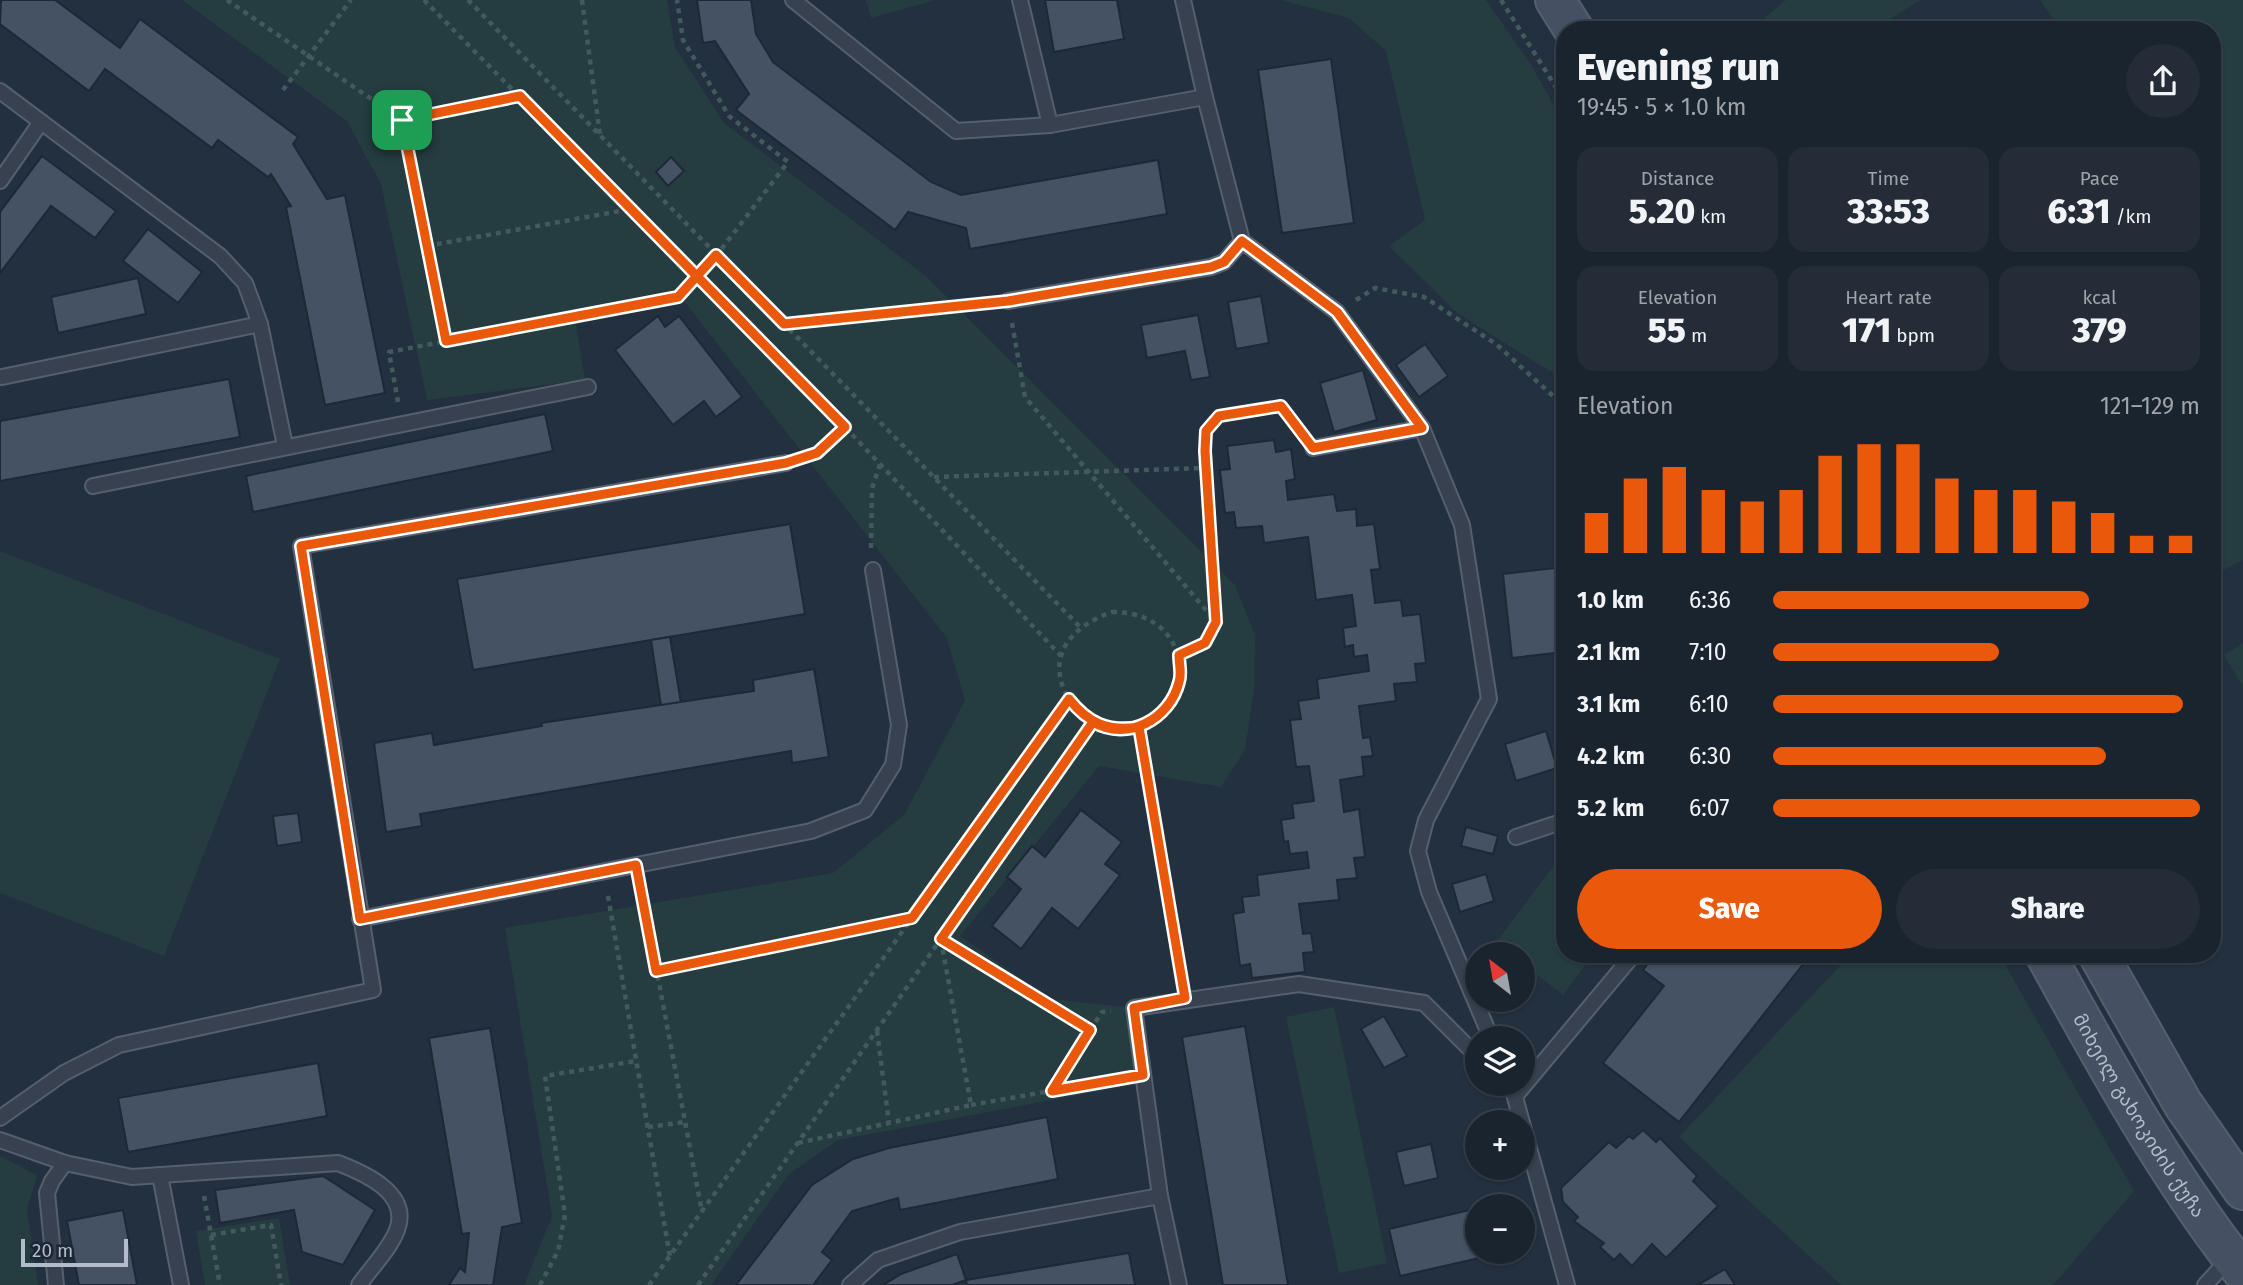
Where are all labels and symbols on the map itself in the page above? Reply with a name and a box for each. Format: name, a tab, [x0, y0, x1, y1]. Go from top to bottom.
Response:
pin	[372, 90, 432, 150]
north arrow	[1465, 942, 1535, 1012]
street label: მიხეილ გახოკიძის ქუჩა	[2069, 1009, 2210, 1222]
scale bar	[21, 1236, 128, 1268]

